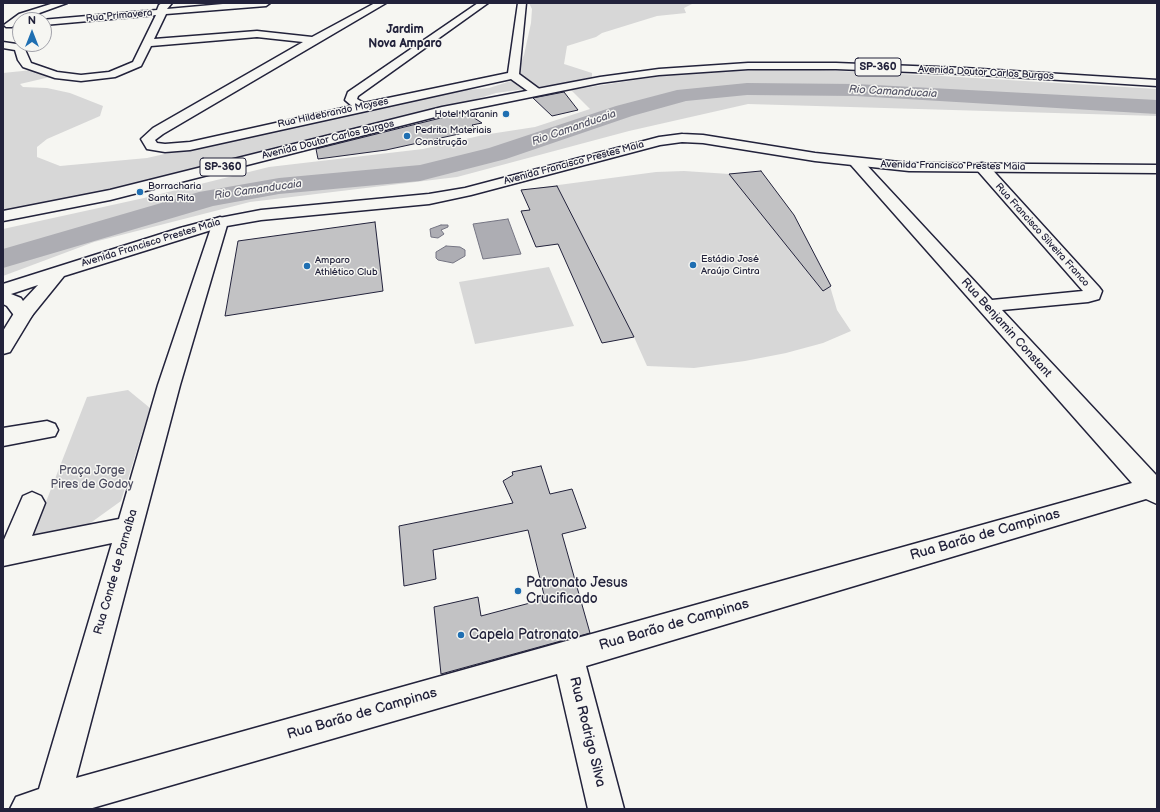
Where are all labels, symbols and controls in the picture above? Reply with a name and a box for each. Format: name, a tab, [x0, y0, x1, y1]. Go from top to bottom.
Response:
street label: Rua Primavera	[85, 7, 153, 25]
north arrow	[12, 12, 52, 52]
text: N	[28, 14, 36, 27]
district label: Jardim Nova Amparo	[368, 23, 442, 51]
road number: SP-360	[855, 58, 901, 76]
street label: Avenida Doutor Carlos Burgos	[918, 63, 1054, 83]
water label: Rio Camanducaia	[849, 83, 937, 101]
street label: Rua Hildebrando Mcyses	[276, 95, 390, 131]
water label: Rio Camanducaia	[530, 107, 618, 149]
place label: Hotel Maranin	[435, 108, 498, 120]
marker: Hotel Maranin	[501, 109, 511, 119]
street label: Avenida Doutor Carlos Burgos	[261, 118, 395, 162]
place label: Pedrita Materiais Construção	[415, 124, 492, 148]
marker: Pedrita Materiais Construção	[402, 131, 412, 141]
street label: Avenida Francisco Prestes Maia	[503, 138, 645, 188]
road number: SP-360	[200, 158, 246, 176]
street label: Avenida Francisco Prestes Maia	[881, 159, 1025, 173]
water label: Rio Camanducaia	[213, 177, 303, 203]
place label: Borracharia Santa Rita	[148, 180, 201, 204]
street label: Rua Francisco Silveira Franco	[992, 181, 1092, 289]
marker: Borracharia Santa Rita	[135, 187, 145, 197]
street label: Avenida Francisco Prestes Maia	[80, 216, 222, 270]
place label: Estádio José Araújo Cintra	[701, 253, 760, 276]
place label: Amparo Athlético Club	[315, 254, 378, 278]
marker: Estádio José Araújo Cintra	[688, 260, 698, 270]
marker: Amparo Athlético Club	[302, 261, 312, 271]
street label: Rua Benjamin Constant	[958, 275, 1054, 381]
park label: Praça Jorge Pires de Godoy	[51, 464, 133, 492]
street label: Rua Barão de Campinas	[908, 506, 1062, 564]
street label: Rua Conde de Parnaíba	[91, 508, 141, 636]
place label: Patronato Jesus Crucificado	[526, 575, 628, 608]
marker: Patronato Jesus Crucificado	[513, 586, 523, 596]
street label: Rua Barão de Campinas	[597, 596, 751, 654]
place label: Capela Patronato	[469, 627, 579, 643]
marker: Capela Patronato	[456, 630, 466, 640]
street label: Rua Rodrigo Silva	[565, 675, 609, 789]
street label: Rua Barão de Campinas	[285, 685, 439, 743]

